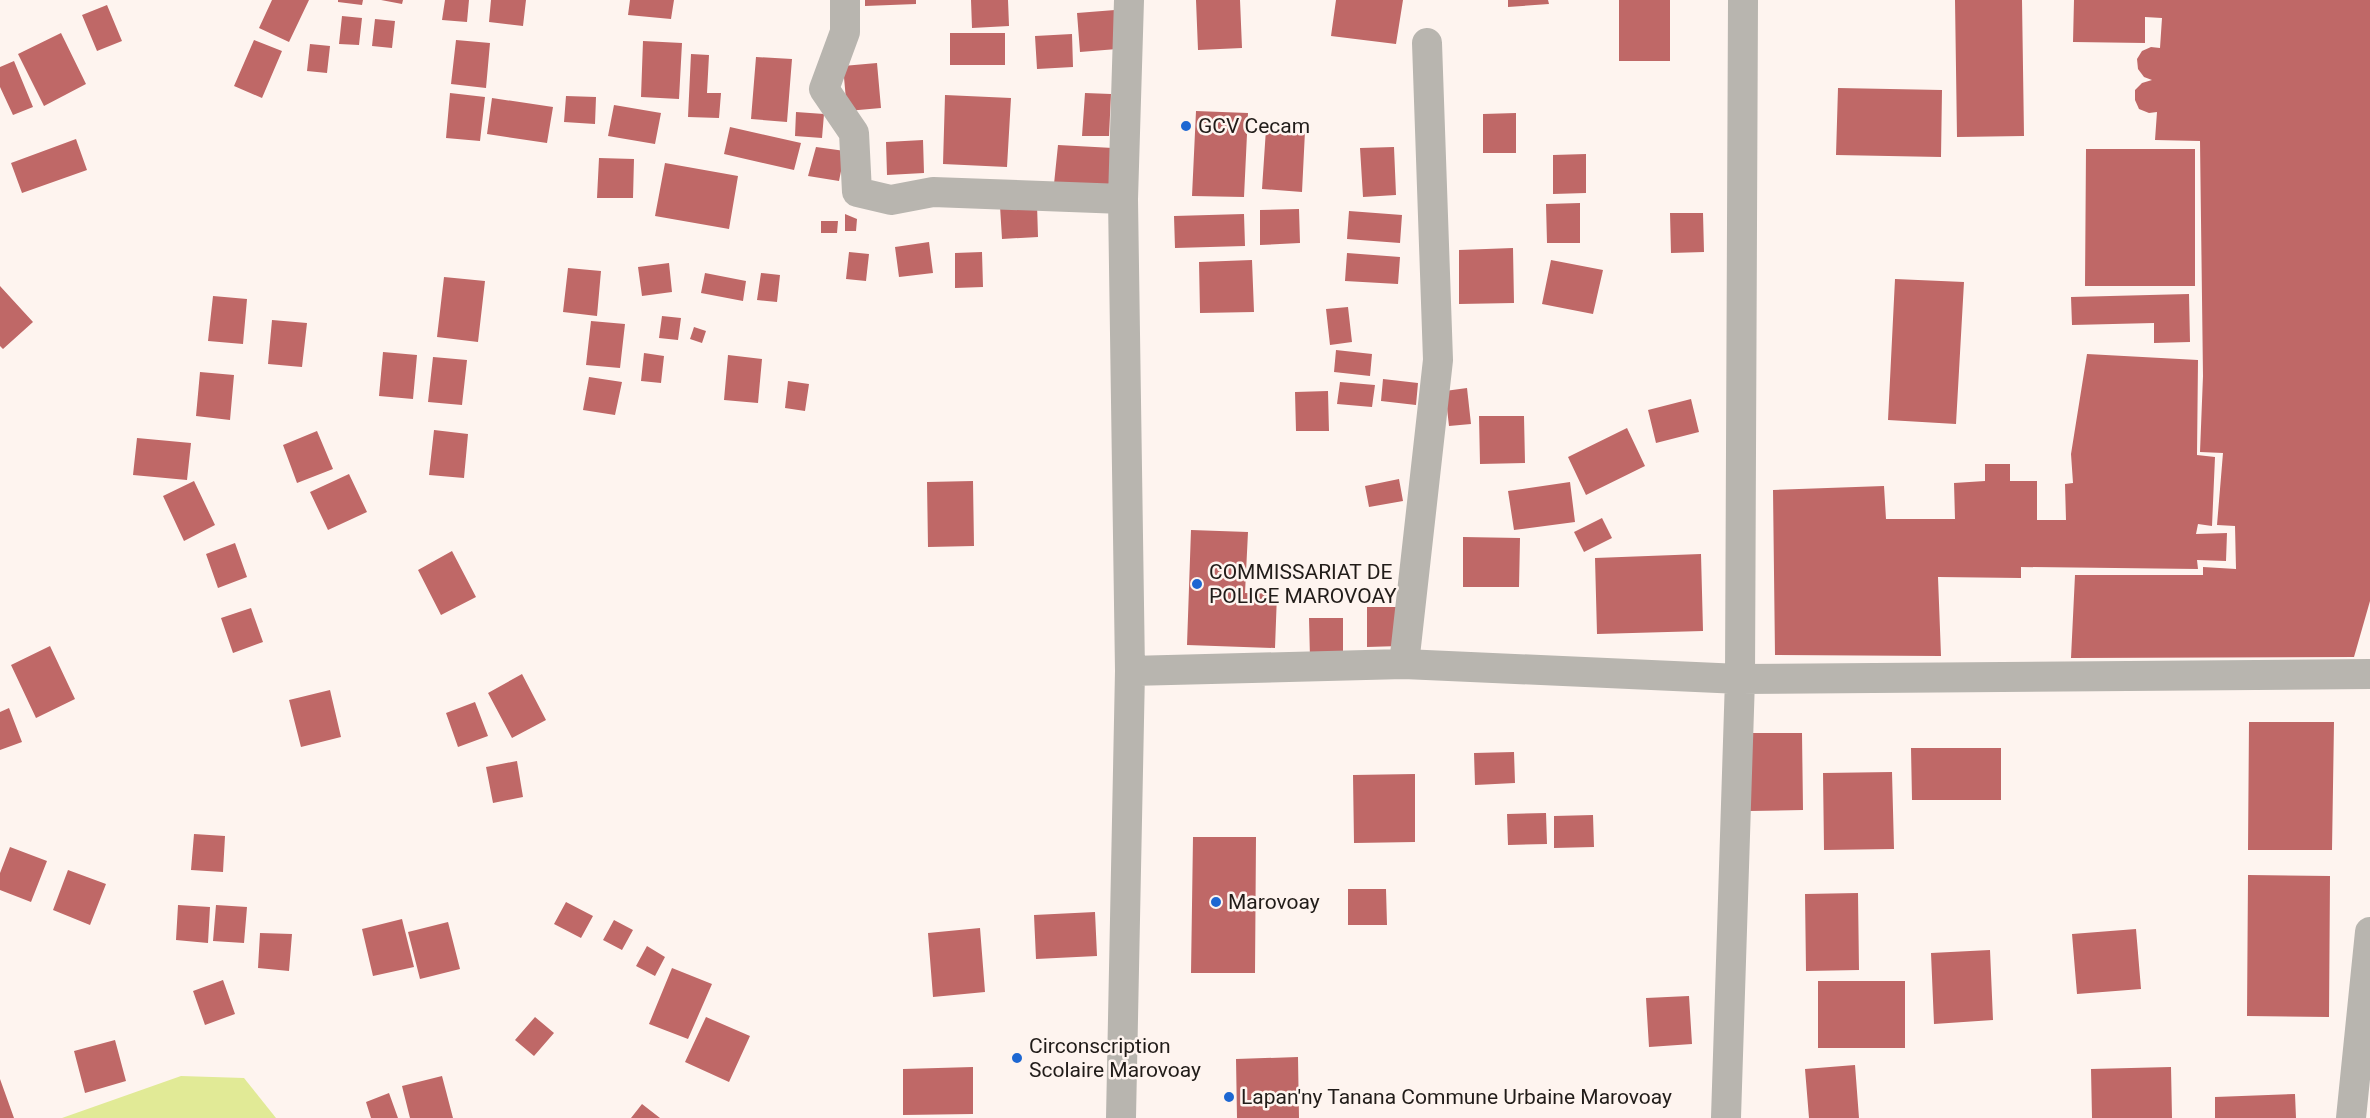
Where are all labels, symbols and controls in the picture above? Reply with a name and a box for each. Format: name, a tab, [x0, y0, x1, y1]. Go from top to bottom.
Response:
place label: GCV Cecam	[1198, 114, 1310, 138]
marker: GCV Cecam	[1179, 119, 1193, 133]
place label: COMMISSARIAT DE POLICE MAROVOAY	[1209, 560, 1397, 608]
marker: COMMISSARIAT DE POLICE MAROVOAY	[1190, 577, 1204, 591]
place label: Marovoay	[1228, 890, 1320, 914]
marker: Marovoay	[1209, 895, 1223, 909]
place label: Circonscription Scolaire Marovoay	[1029, 1034, 1201, 1082]
marker: Circonscription Scolaire Marovoay	[1010, 1051, 1024, 1065]
place label: Lapan'ny Tanana Commune Urbaine Marovoay	[1241, 1085, 1672, 1109]
marker: Lapan'ny Tanana Commune Urbaine Marovoay	[1222, 1090, 1236, 1104]

